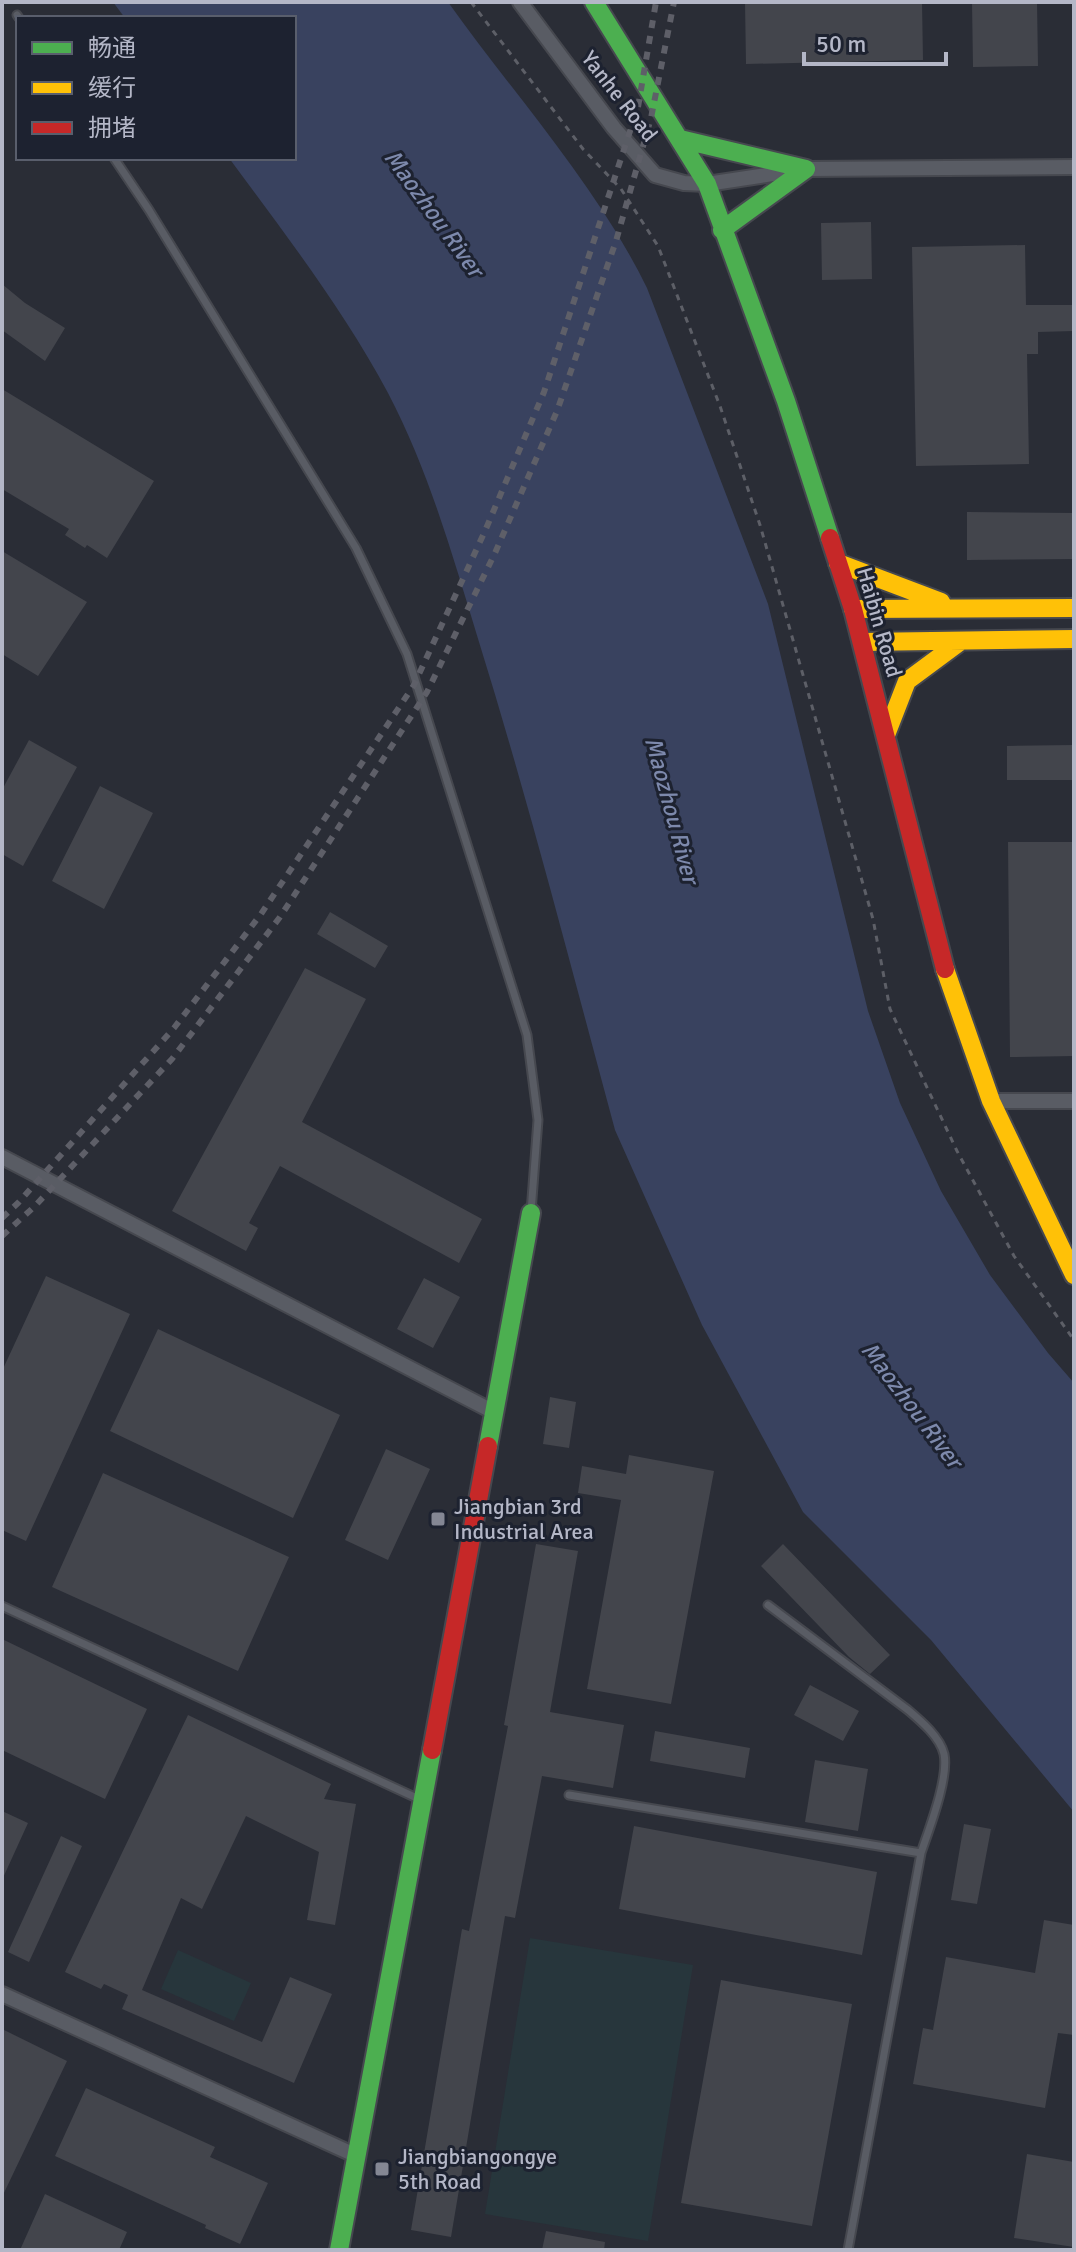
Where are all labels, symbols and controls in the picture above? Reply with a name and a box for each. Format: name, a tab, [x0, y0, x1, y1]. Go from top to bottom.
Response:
legend	[16, 16, 296, 160]
scale bar	[804, 16, 946, 66]
text: 50 m	[816, 29, 866, 59]
text: 畅通	[88, 33, 136, 63]
street label: Yanhe Road	[576, 45, 664, 147]
text: 缓行	[88, 73, 136, 103]
text: 拥堵	[88, 113, 136, 143]
water label: Maozhou River	[378, 143, 492, 285]
street label: Haibin Road	[851, 564, 908, 680]
water label: Maozhou River	[638, 733, 707, 890]
water label: Maozhou River	[855, 1336, 971, 1477]
place label: Jiangbian 3rd Industrial Area	[454, 1493, 594, 1545]
marker: Jiangbian 3rd Industrial Area	[429, 1510, 447, 1528]
place label: Jiangbiangongye 5th Road	[398, 2143, 557, 2195]
marker: Jiangbiangongye 5th Road	[373, 2160, 391, 2178]

